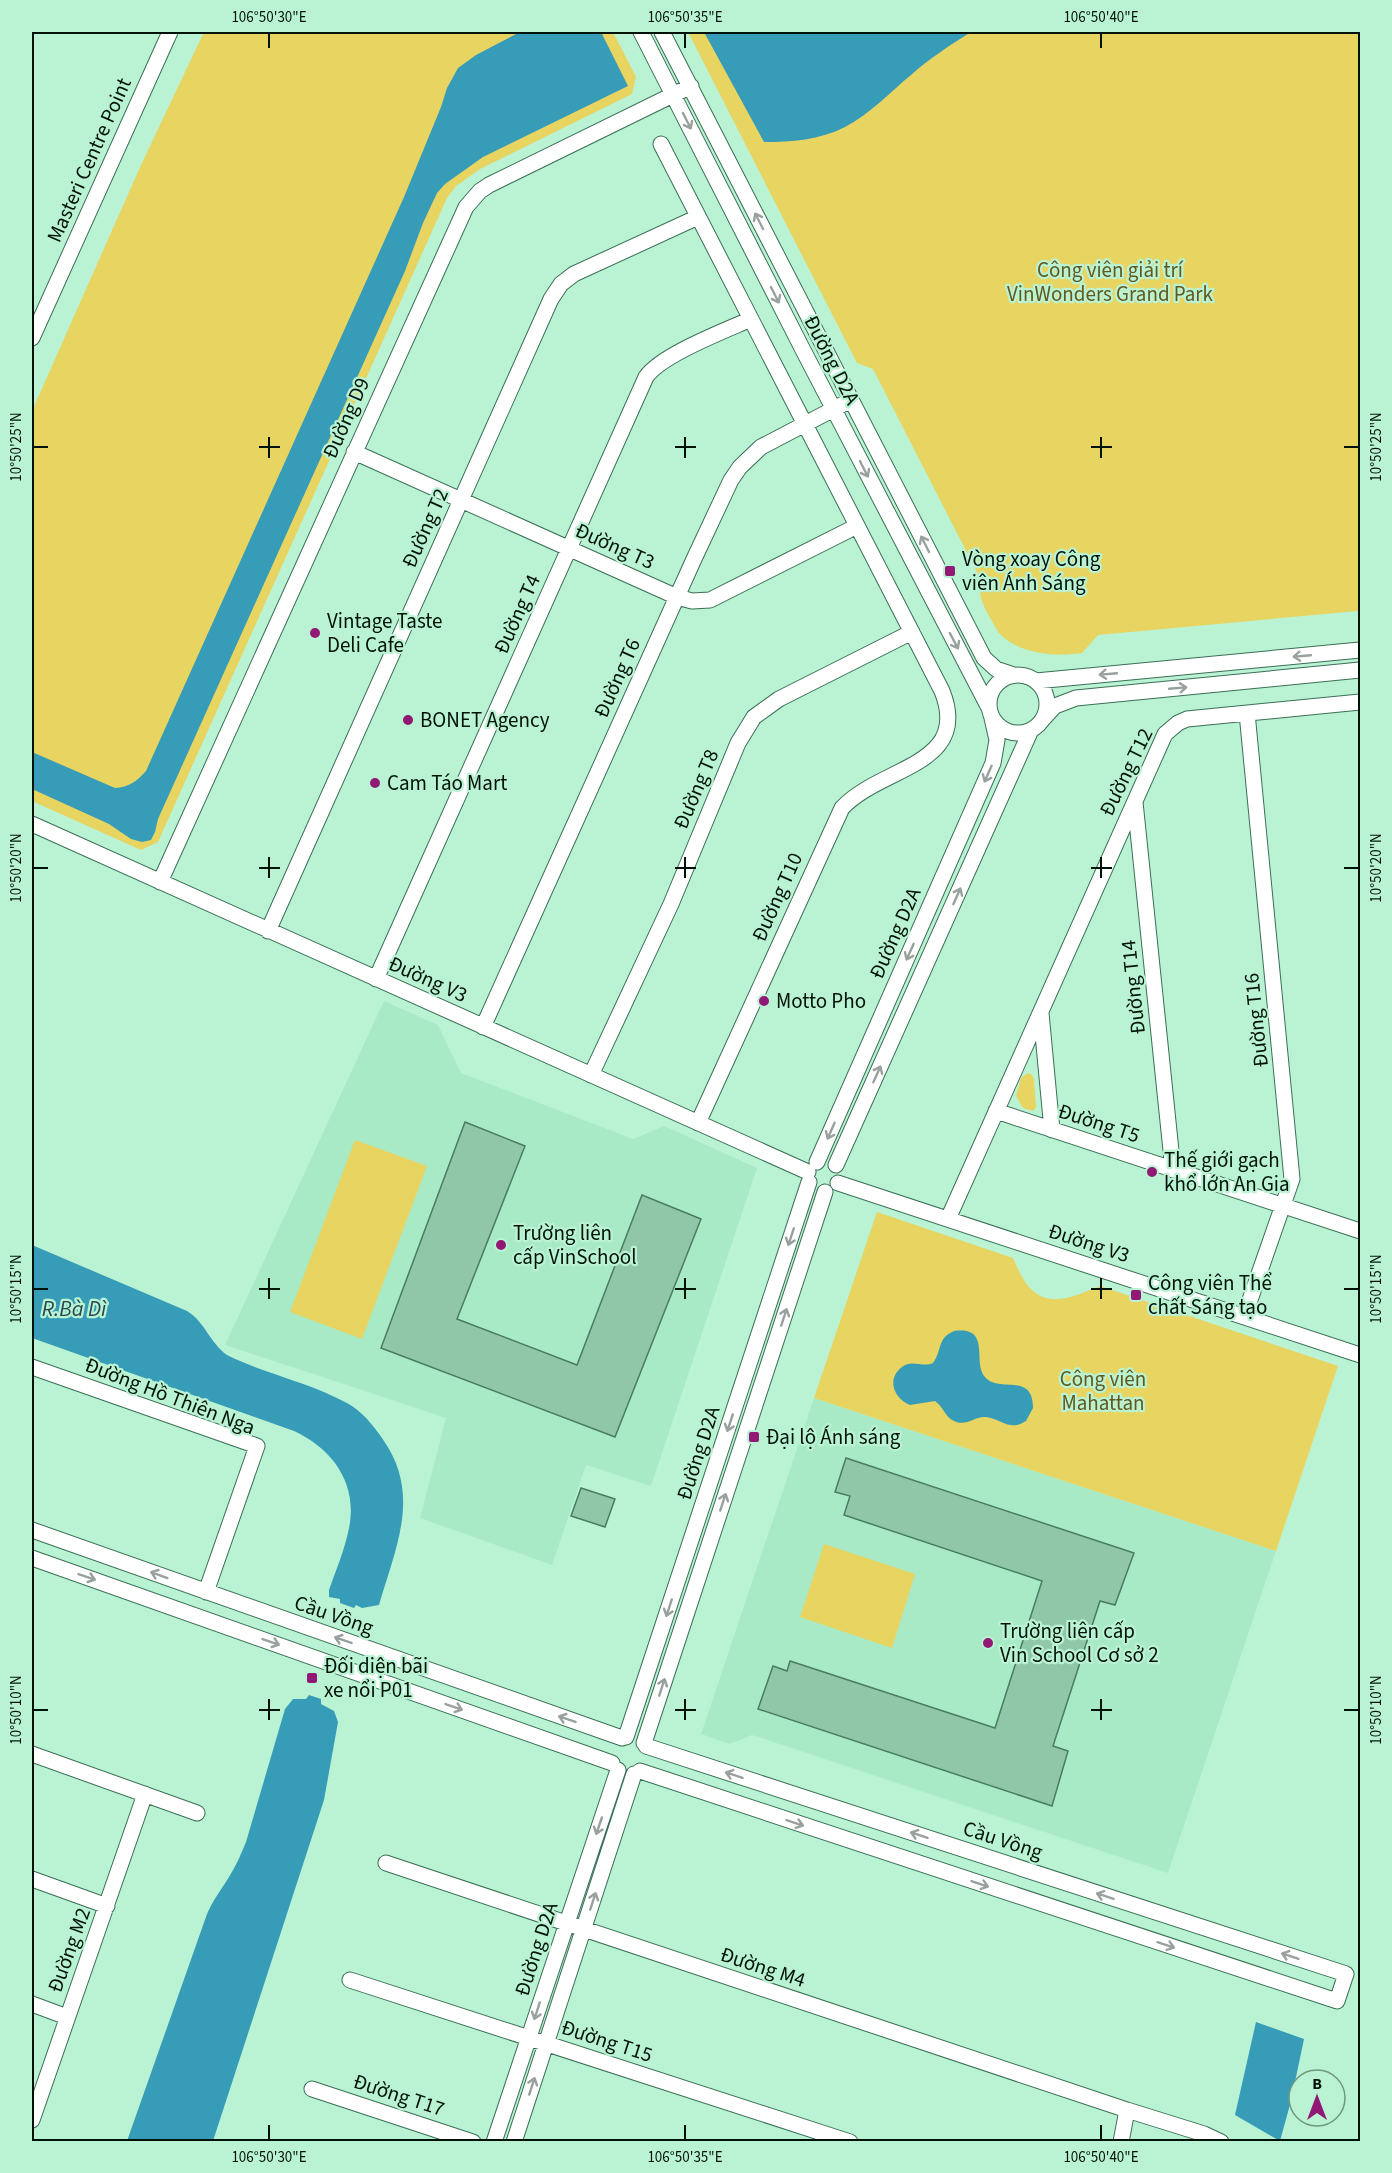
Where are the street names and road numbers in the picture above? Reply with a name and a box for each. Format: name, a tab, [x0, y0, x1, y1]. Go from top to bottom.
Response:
street label: Masteri Centre Point	[39, 73, 139, 247]
street label: Đường D2A	[797, 310, 868, 411]
street label: Đường D9	[315, 373, 377, 463]
street label: Đường T2	[394, 483, 456, 573]
street label: Đường T3	[570, 515, 660, 577]
street label: Đường T4	[486, 569, 548, 659]
street label: Đường T6	[586, 633, 648, 723]
street label: Đường T12	[1092, 723, 1160, 821]
street label: Đường T8	[666, 744, 726, 834]
street label: Đường T10	[744, 848, 810, 946]
street label: Đường D2A	[862, 882, 929, 983]
street label: Đường T14	[1113, 938, 1153, 1036]
street label: Đường V3	[384, 948, 472, 1010]
street label: Đường T16	[1236, 971, 1276, 1069]
street label: Đường T5	[1054, 1096, 1144, 1150]
street label: Đường V3	[1045, 1216, 1133, 1270]
street label: Đường Hồ Thiên Nga	[81, 1350, 259, 1442]
street label: Đường D2A	[669, 1402, 727, 1504]
street label: Cầu Vồng	[290, 1587, 378, 1643]
street label: Cầu Vồng	[959, 1813, 1047, 1867]
street label: Đường D2A	[507, 1898, 565, 2000]
street label: Đường M2	[40, 1903, 98, 1997]
street label: Đường M4	[716, 1939, 810, 1995]
street label: Đường T15	[557, 2012, 657, 2070]
street label: Đường T17	[349, 2066, 449, 2124]

